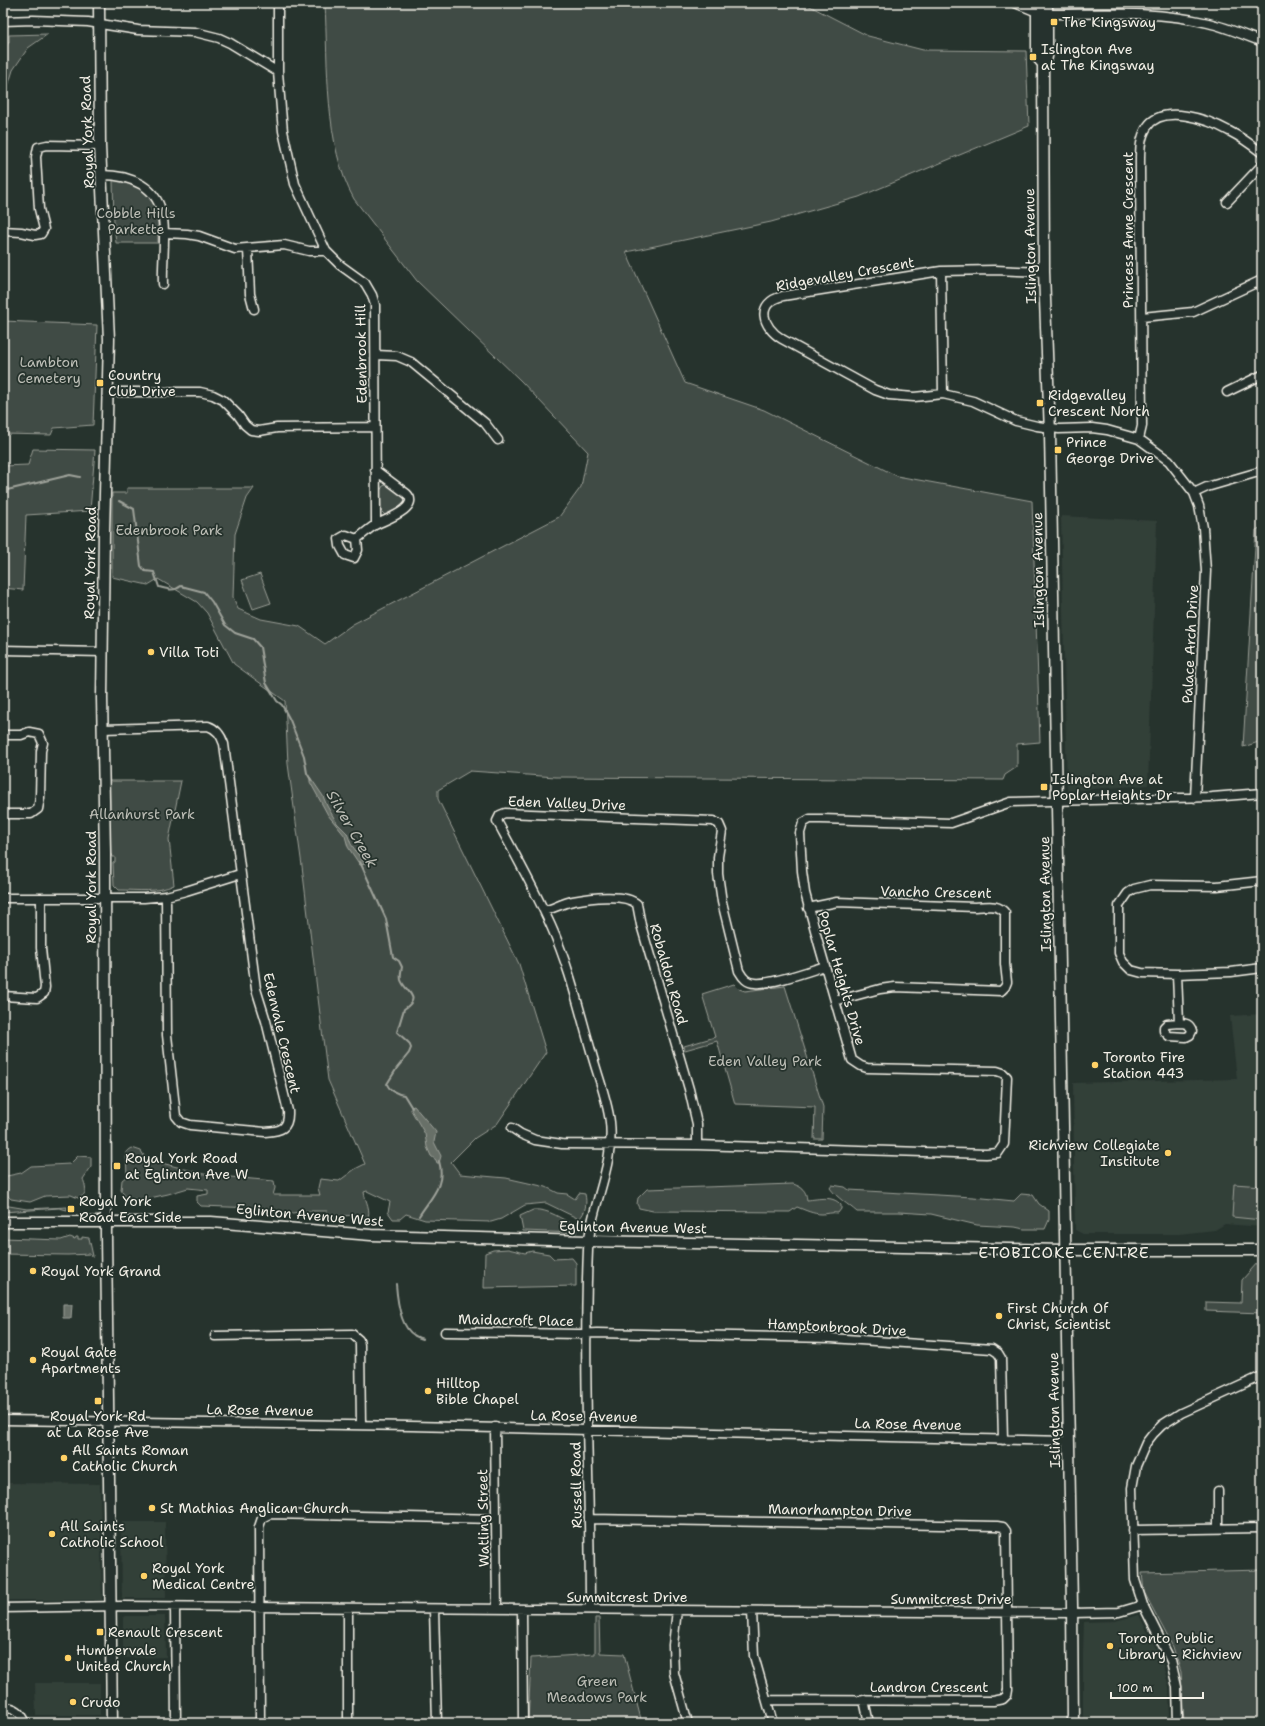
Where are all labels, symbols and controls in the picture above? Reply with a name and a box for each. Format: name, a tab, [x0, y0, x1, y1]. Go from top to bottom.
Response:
place label: The Kingsway	[1062, 13, 1156, 31]
marker: The Kingsway	[1049, 17, 1059, 27]
place label: Islington Ave at The Kingsway	[1041, 40, 1154, 74]
marker: Islington Ave at The Kingsway	[1028, 52, 1038, 62]
street label: Royal York Road	[76, 75, 98, 189]
street label: Princess Anne Crescent	[1119, 152, 1137, 308]
street label: Islington Avenue	[1020, 188, 1040, 304]
park label: Cobble Hills Parkette	[96, 204, 176, 238]
street label: Ridgevalley Crescent	[774, 253, 916, 295]
street label: Edenbrook Hill	[351, 303, 371, 404]
park label: Lambton Cemetery	[17, 353, 81, 387]
place label: Country Club Drive	[108, 366, 176, 400]
marker: Country Club Drive	[95, 378, 105, 388]
place label: Ridgevalley Crescent North	[1048, 386, 1150, 420]
marker: Ridgevalley Crescent North	[1035, 398, 1045, 408]
place label: Prince George Drive	[1066, 433, 1154, 467]
marker: Prince George Drive	[1053, 445, 1063, 455]
street label: Royal York Road	[80, 506, 100, 620]
street label: Islington Avenue	[1028, 512, 1048, 628]
park label: Edenbrook Park	[115, 521, 223, 539]
street label: Palace Arch Drive	[1178, 584, 1202, 704]
place label: Villa Toti	[159, 643, 219, 661]
marker: Villa Toti	[146, 647, 156, 657]
place label: Islington Ave at Poplar Heights Dr	[1052, 770, 1173, 804]
marker: Islington Ave at Poplar Heights Dr	[1039, 782, 1049, 792]
water label: Silver Creek	[322, 786, 383, 872]
street label: Eden Valley Drive	[508, 792, 626, 814]
park label: Allanhurst Park	[89, 805, 195, 823]
street label: Royal York Road	[82, 831, 100, 943]
street label: Islington Avenue	[1035, 836, 1055, 952]
street label: Vancho Crescent	[880, 882, 992, 902]
street label: Poplar Heights Drive	[814, 909, 870, 1047]
street label: Robaldon Road	[646, 921, 692, 1027]
street label: Edenvale Crescent	[259, 971, 305, 1095]
place label: Toronto Fire Station 443	[1103, 1048, 1185, 1082]
park label: Eden Valley Park	[708, 1052, 822, 1070]
marker: Toronto Fire Station 443	[1090, 1060, 1100, 1070]
place label: Richview Collegiate Institute	[1028, 1136, 1160, 1170]
marker: Richview Collegiate Institute	[1163, 1148, 1173, 1158]
place label: Royal York Road at Eglinton Ave W	[125, 1149, 248, 1183]
marker: Royal York Road at Eglinton Ave W	[112, 1161, 122, 1171]
place label: Royal York Road East Side	[79, 1192, 182, 1226]
street label: Eglinton Avenue West	[235, 1200, 385, 1230]
marker: Royal York Road East Side	[66, 1204, 76, 1214]
street label: Eglinton Avenue West	[559, 1217, 707, 1237]
district label: ETOBICOKE CENTRE	[978, 1242, 1150, 1263]
place label: Royal York Grand	[41, 1262, 161, 1280]
marker: Royal York Grand	[28, 1266, 38, 1276]
place label: First Church Of Christ, Scientist	[1007, 1299, 1111, 1333]
street label: Maidacroft Place	[458, 1310, 574, 1330]
marker: First Church Of Christ, Scientist	[994, 1311, 1004, 1321]
street label: Hamptonbrook Drive	[767, 1314, 907, 1340]
place label: Royal Gate Apartments	[41, 1343, 121, 1377]
street label: Islington Avenue	[1044, 1352, 1064, 1468]
marker: Royal Gate Apartments	[28, 1355, 38, 1365]
place label: Hilltop Bible Chapel	[436, 1374, 520, 1408]
marker: Hilltop Bible Chapel	[423, 1386, 433, 1396]
marker: Royal York Rd at La Rose Ave	[93, 1396, 103, 1406]
street label: La Rose Avenue	[206, 1400, 314, 1420]
street label: La Rose Avenue	[530, 1406, 638, 1426]
place label: Royal York Rd at La Rose Ave	[47, 1407, 149, 1441]
street label: La Rose Avenue	[854, 1414, 962, 1434]
place label: All Saints Roman Catholic Church	[72, 1441, 189, 1475]
street label: Russell Road	[566, 1441, 586, 1529]
marker: All Saints Roman Catholic Church	[59, 1453, 69, 1463]
street label: Watling Street	[473, 1469, 493, 1567]
place label: St Mathias Anglican Church	[160, 1499, 349, 1517]
street label: Manorhampton Drive	[768, 1500, 912, 1520]
marker: St Mathias Anglican Church	[147, 1503, 157, 1513]
place label: All Saints Catholic School	[60, 1517, 164, 1551]
marker: All Saints Catholic School	[47, 1529, 57, 1539]
place label: Royal York Medical Centre	[152, 1559, 254, 1593]
marker: Royal York Medical Centre	[139, 1571, 149, 1581]
street label: Summitcrest Drive	[566, 1588, 688, 1606]
street label: Summitcrest Drive	[890, 1590, 1012, 1608]
place label: Renault Crescent	[108, 1623, 223, 1641]
marker: Renault Crescent	[95, 1627, 105, 1637]
place label: Toronto Public Library - Richview	[1118, 1629, 1242, 1663]
place label: Humbervale United Church	[76, 1641, 171, 1675]
marker: Toronto Public Library - Richview	[1105, 1641, 1115, 1651]
marker: Humbervale United Church	[63, 1653, 73, 1663]
park label: Green Meadows Park	[547, 1672, 647, 1706]
scale bar	[1111, 1674, 1203, 1700]
street label: Landron Crescent	[870, 1678, 988, 1696]
text: 100 m	[1117, 1680, 1153, 1696]
place label: Crudo	[81, 1693, 120, 1711]
marker: Crudo	[68, 1697, 78, 1707]

